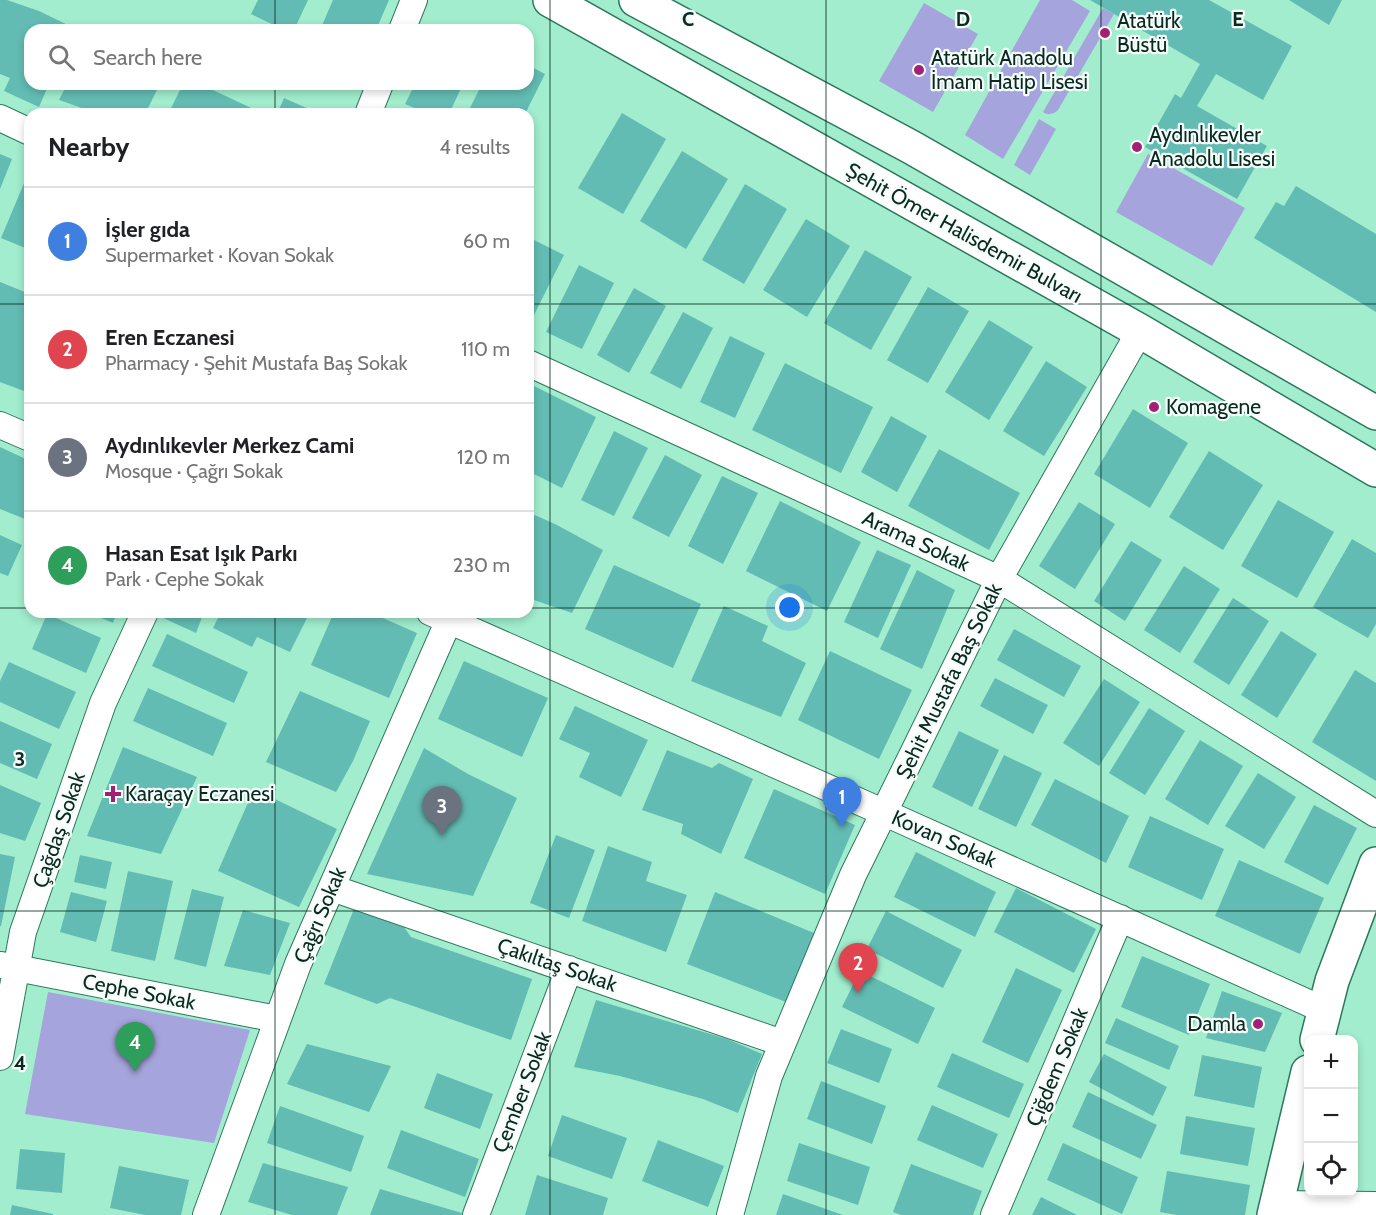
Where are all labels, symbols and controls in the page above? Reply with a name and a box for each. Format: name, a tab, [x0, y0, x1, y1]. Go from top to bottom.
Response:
text: C	[682, 7, 694, 31]
text: D	[956, 7, 970, 31]
text: E	[1232, 7, 1244, 31]
place label: Atatürk Büstü	[1117, 8, 1181, 57]
search box	[24, 24, 534, 90]
marker: Atatürk Büstü	[1098, 26, 1112, 40]
icon: search	[45, 41, 78, 74]
text: Search here	[93, 44, 202, 71]
place label: Atatürk Anadolu İmam Hatip Lisesi	[931, 45, 1088, 94]
marker: Atatürk Anadolu İmam Hatip Lisesi	[912, 63, 926, 77]
place label: Aydınlıkevler Anadolu Lisesi	[1149, 122, 1275, 171]
text: Nearby	[48, 131, 129, 163]
text: 4 results	[439, 135, 510, 159]
marker: Aydınlıkevler Anadolu Lisesi	[1130, 140, 1144, 154]
street label: Şehit Ömer Halisdemir Bulvarı	[842, 157, 1087, 308]
text: İşler gıda	[105, 216, 190, 243]
text: 1	[64, 229, 71, 253]
text: 60 m	[463, 229, 510, 253]
text: Supermarket · Kovan Sokak	[105, 243, 334, 267]
text: Eren Eczanesi	[105, 324, 235, 351]
text: 2	[62, 337, 73, 361]
text: 110 m	[461, 337, 510, 361]
text: Pharmacy · Şehit Mustafa Baş Sokak	[105, 351, 407, 375]
place label: Komagene	[1166, 394, 1261, 419]
marker: Komagene	[1147, 400, 1161, 414]
text: Aydınlıkevler Merkez Cami	[105, 432, 354, 459]
text: 3	[62, 445, 73, 469]
text: 120 m	[457, 445, 510, 469]
text: Mosque · Çağrı Sokak	[105, 459, 283, 483]
street label: Arama Sokak	[859, 505, 974, 576]
text: Hasan Esat Işık Parkı	[105, 540, 298, 567]
text: 4	[61, 553, 74, 577]
text: 230 m	[453, 553, 510, 577]
text: Park · Cephe Sokak	[105, 567, 264, 591]
street label: Şehit Mustafa Baş Sokak	[890, 578, 1007, 783]
your location	[775, 593, 804, 622]
text: 3	[15, 747, 25, 771]
street label: Çağdaş Sokak	[27, 768, 90, 891]
pin: 1	[822, 778, 862, 827]
place label: Karaçay Eczanesi	[125, 781, 275, 806]
pin: 3	[422, 786, 462, 836]
marker: Karaçay Eczanesi	[106, 787, 120, 801]
street label: Kovan Sokak	[888, 804, 1001, 873]
street label: Çağrı Sokak	[288, 862, 351, 967]
street label: Çakıltaş Sokak	[494, 932, 621, 997]
pin: 2	[838, 944, 878, 993]
street label: Cephe Sokak	[80, 968, 198, 1015]
street label: Çiğdem Sokak	[1020, 1003, 1093, 1130]
place label: Damla	[1187, 1011, 1246, 1036]
marker: Damla	[1251, 1017, 1265, 1031]
pin: 4	[116, 1022, 154, 1072]
street label: Çember Sokak	[487, 1027, 556, 1156]
map controls	[1304, 1035, 1358, 1197]
button: +	[1304, 1035, 1358, 1089]
text: 4	[14, 1051, 26, 1075]
button: −	[1304, 1089, 1358, 1143]
button: locate	[1304, 1143, 1358, 1197]

